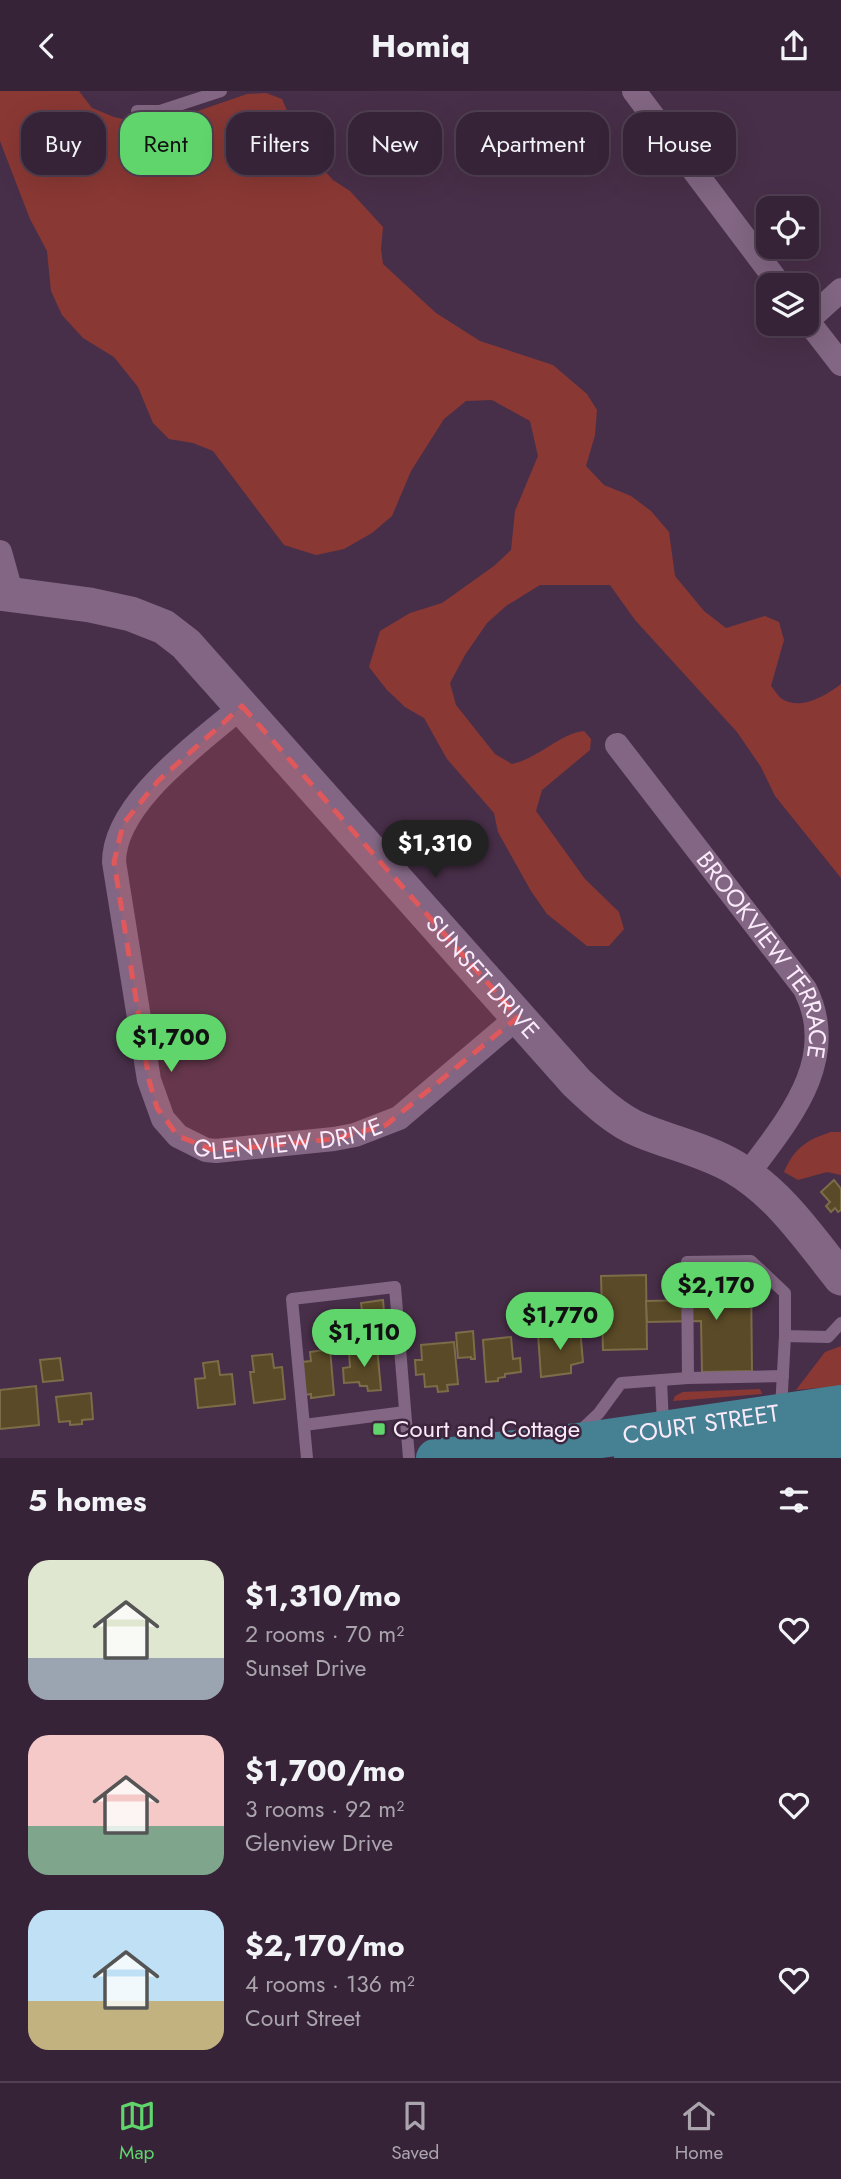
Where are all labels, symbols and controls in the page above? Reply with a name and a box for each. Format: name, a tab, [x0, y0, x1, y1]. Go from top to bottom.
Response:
text: Homiq	[371, 23, 470, 69]
icon: back	[28, 27, 66, 65]
icon: share	[775, 27, 813, 65]
chip: Buy	[21, 112, 106, 175]
chip: Rent	[120, 112, 212, 175]
chip: Filters	[226, 112, 334, 175]
chip: New	[348, 112, 442, 175]
chip: Apartment	[456, 112, 609, 175]
chip: House	[623, 112, 736, 175]
map controls	[756, 196, 819, 336]
button: locate	[756, 196, 819, 259]
button: layers	[756, 273, 819, 336]
pin: $1,310	[378, 821, 492, 880]
text: $1,310	[398, 826, 472, 860]
street label: BROOKVIEW TERRACE	[688, 844, 835, 1061]
street label: SUNSET DRIVE	[418, 907, 548, 1047]
pin: $1,700	[114, 1014, 228, 1074]
text: $1,700	[132, 1020, 210, 1054]
street label: GLENVIEW DRIVE	[186, 1108, 388, 1168]
pin: $2,170	[659, 1263, 773, 1322]
text: $2,170	[677, 1268, 755, 1302]
pin: $1,770	[503, 1293, 617, 1352]
text: $1,770	[522, 1298, 598, 1332]
pin: $1,110	[307, 1309, 421, 1369]
text: $1,110	[328, 1315, 400, 1349]
street label: COURT STREET	[620, 1395, 781, 1453]
place label: Court and Cottage	[393, 1411, 580, 1446]
marker: Court and Cottage	[371, 1421, 387, 1437]
text: 5 homes	[28, 1479, 147, 1522]
icon: filters	[775, 1481, 813, 1519]
text: $1,310/mo	[245, 1574, 401, 1617]
icon: home	[84, 1588, 168, 1672]
icon: heart	[775, 1611, 813, 1649]
text: 2 rooms · 70 m²	[245, 1617, 404, 1651]
text: Sunset Drive	[245, 1651, 366, 1685]
text: $1,700/mo	[245, 1749, 405, 1792]
icon: home	[84, 1763, 168, 1847]
icon: heart	[775, 1786, 813, 1824]
text: 3 rooms · 92 m²	[245, 1792, 404, 1826]
text: Glenview Drive	[245, 1826, 393, 1860]
text: $2,170/mo	[245, 1924, 405, 1967]
icon: home	[84, 1938, 168, 2022]
icon: heart	[775, 1961, 813, 1999]
text: 4 rooms · 136 m²	[245, 1967, 415, 2001]
text: Court Street	[245, 2001, 361, 2035]
tab: Map	[118, 2097, 156, 2166]
tab: Saved	[391, 2097, 439, 2166]
tab: Home	[675, 2097, 723, 2166]

